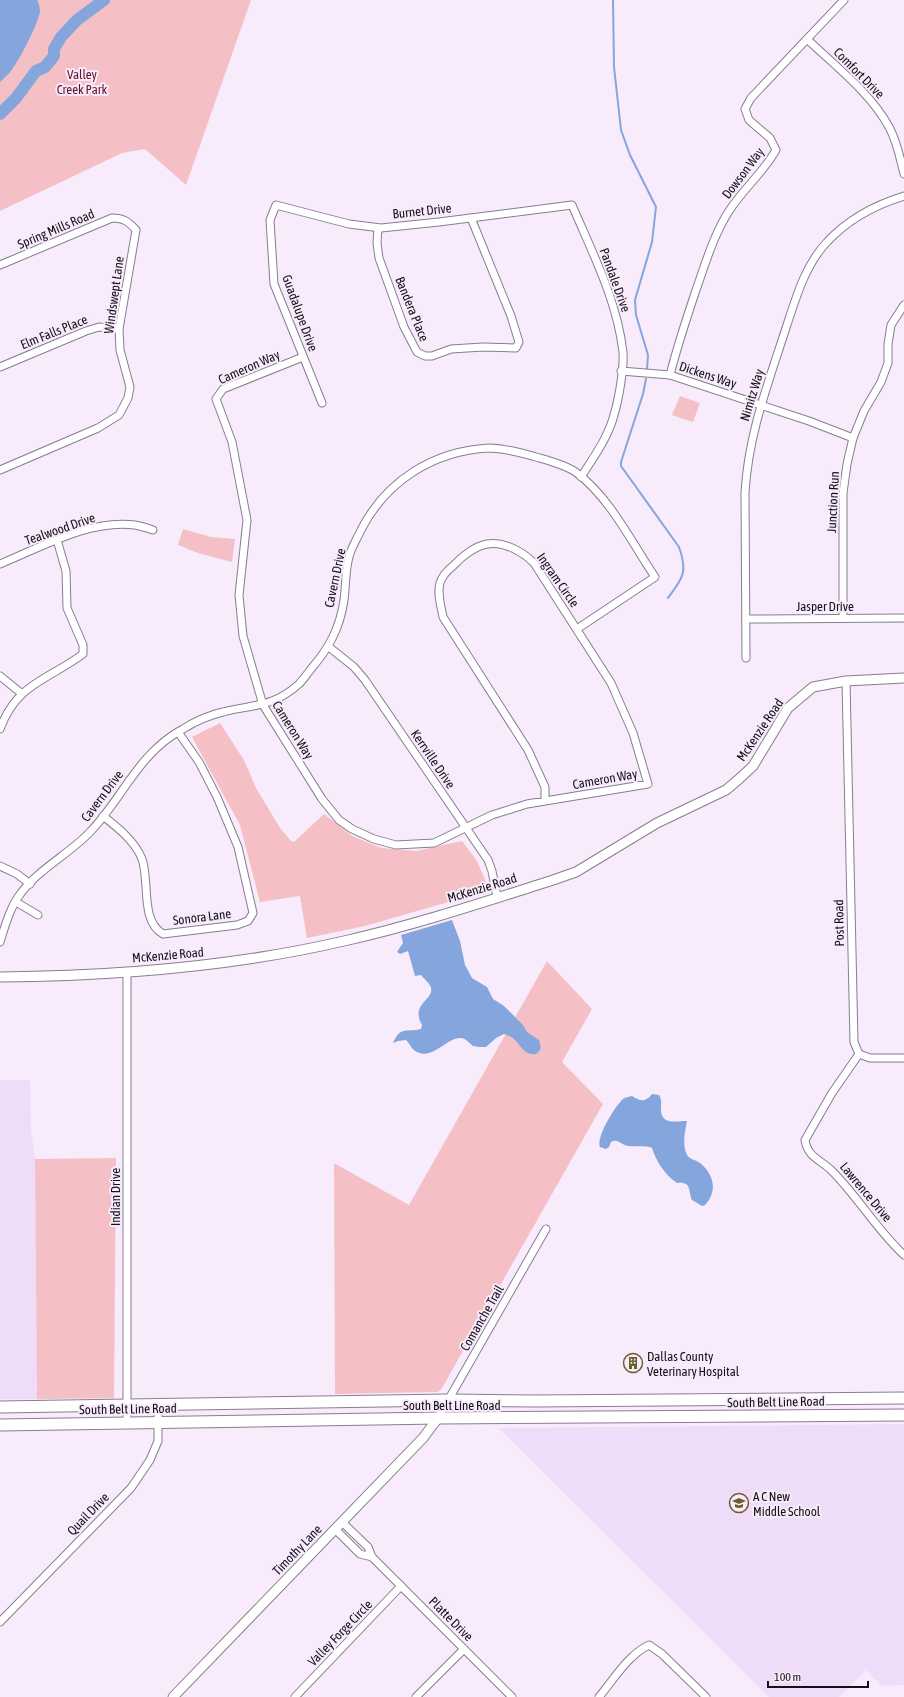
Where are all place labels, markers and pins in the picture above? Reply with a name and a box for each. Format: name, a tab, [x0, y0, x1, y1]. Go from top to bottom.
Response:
place label: Dallas County Veterinary Hospital	[647, 1349, 740, 1379]
building icon: Dallas County Veterinary Hospital	[622, 1352, 644, 1374]
place label: A C New Middle School	[753, 1489, 821, 1519]
school or university icon: A C New Middle School	[728, 1492, 750, 1514]

